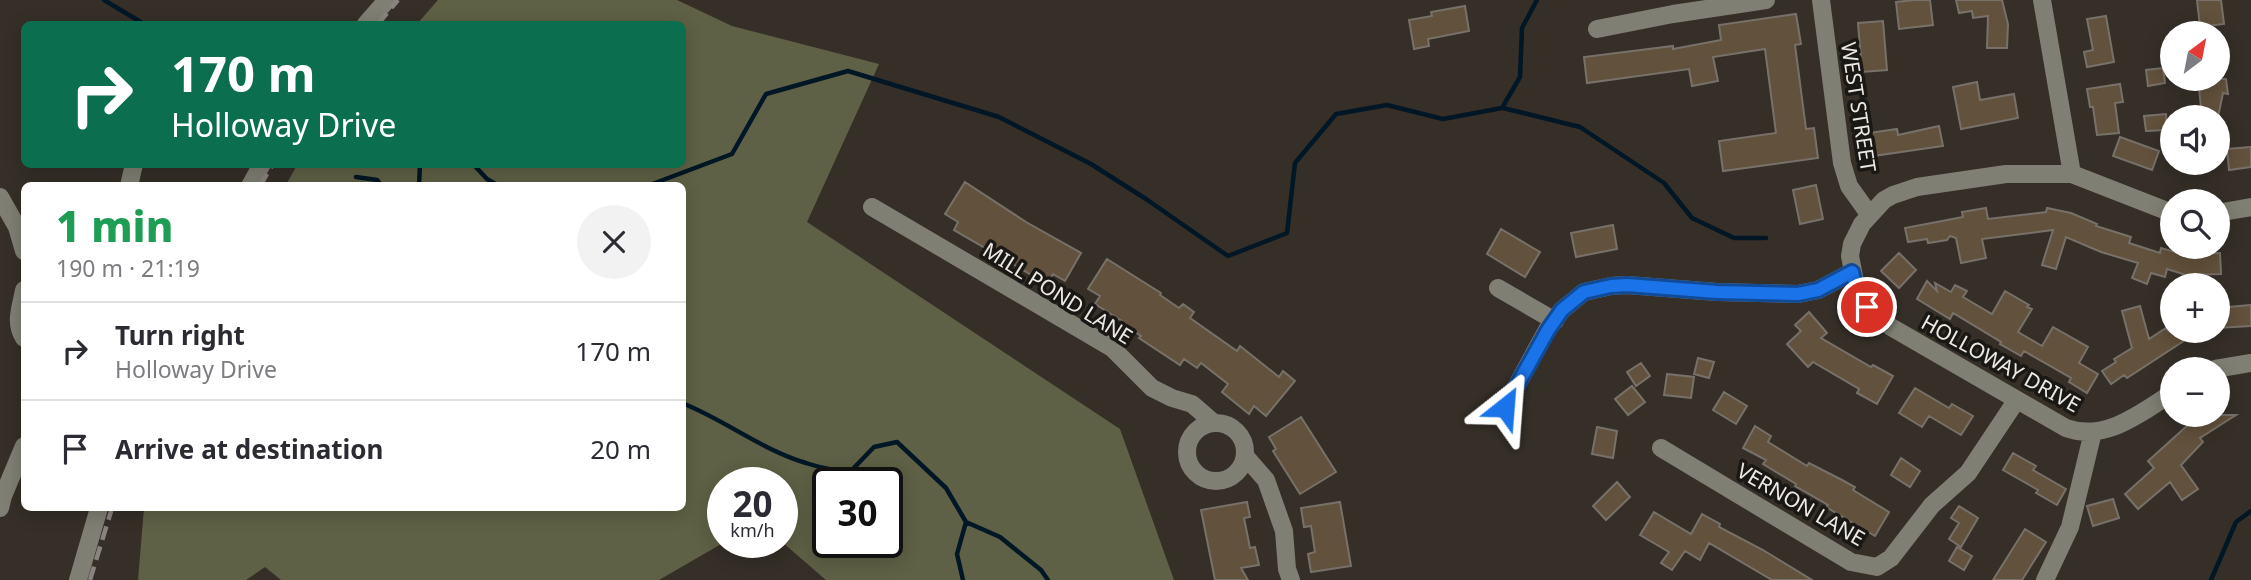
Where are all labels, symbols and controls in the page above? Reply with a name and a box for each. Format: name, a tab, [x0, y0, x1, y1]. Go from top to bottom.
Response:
north arrow	[2160, 21, 2230, 91]
map controls	[2160, 21, 2230, 427]
text: 170 m	[171, 40, 316, 106]
street label: WEST STREET	[1835, 40, 1883, 174]
icon: right	[56, 49, 147, 140]
text: Holloway Drive	[171, 103, 396, 146]
button: sound	[2160, 105, 2230, 175]
button: search	[2160, 189, 2230, 259]
text: 1 min	[56, 197, 173, 254]
button: close	[577, 205, 651, 279]
street label: MILL POND LANE	[978, 236, 1138, 350]
text: 190 m · 21:19	[56, 252, 200, 284]
button: +	[2160, 273, 2230, 343]
pin	[1837, 277, 1897, 337]
icon: arrive	[1848, 288, 1886, 326]
street label: HOLLOWAY DRIVE	[1916, 308, 2086, 418]
text: Turn right	[115, 317, 245, 353]
icon: right	[56, 332, 94, 370]
text: 170 m	[575, 333, 651, 369]
text: Holloway Drive	[115, 353, 277, 385]
button: −	[2160, 357, 2230, 427]
position arrow	[1468, 370, 1542, 444]
icon: arrive	[56, 430, 94, 468]
text: Arrive at destination	[115, 431, 384, 467]
text: 20 m	[590, 431, 651, 467]
street label: VERNON LANE	[1732, 456, 1870, 552]
speed limit sign: 30	[812, 467, 903, 558]
text: 20	[732, 480, 773, 527]
text: km/h	[730, 518, 775, 542]

